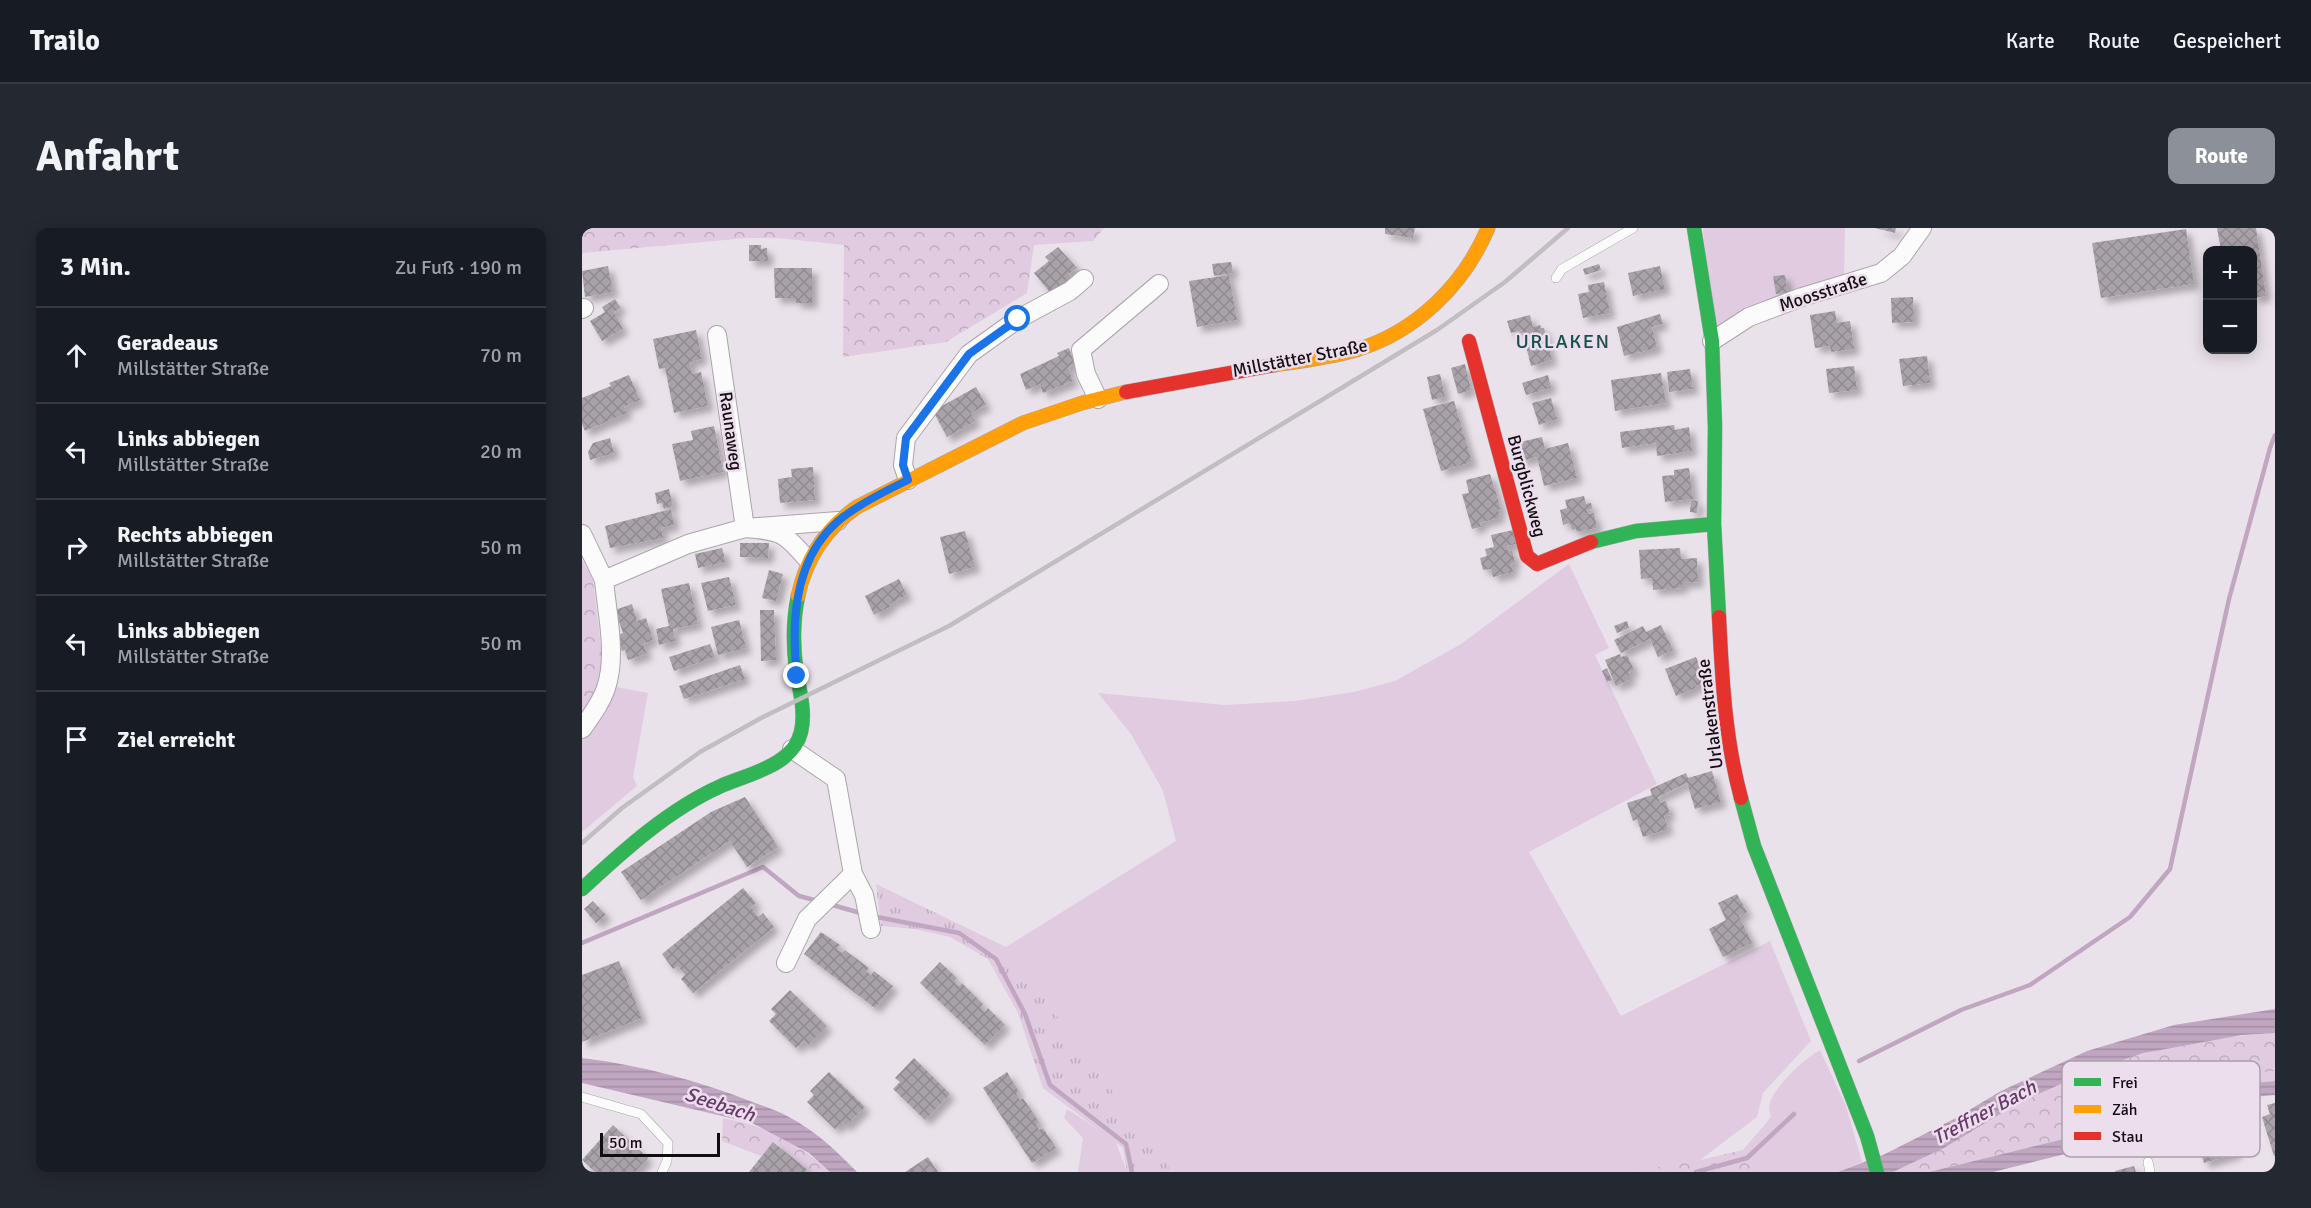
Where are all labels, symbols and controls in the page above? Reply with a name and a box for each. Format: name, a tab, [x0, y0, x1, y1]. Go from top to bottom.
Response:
text: Trailo	[30, 24, 100, 58]
text: Karte	[2006, 28, 2055, 54]
text: Route	[2088, 28, 2140, 54]
text: Gespeichert	[2173, 28, 2281, 54]
button: Route	[2168, 128, 2275, 184]
text: Anfahrt	[36, 131, 179, 182]
map controls	[2203, 246, 2257, 354]
button: +	[2203, 246, 2257, 300]
text: 3 Min.	[60, 251, 131, 283]
text: Zu Fuß · 190 m	[395, 255, 522, 280]
street label: Moosstraße	[1776, 267, 1870, 317]
button: −	[2203, 300, 2257, 354]
route start	[1004, 305, 1030, 331]
text: Geradeaus	[117, 329, 218, 356]
district label: URLAKEN	[1515, 329, 1611, 354]
street label: Millstätter Straße	[1231, 334, 1369, 382]
icon: ahead	[60, 339, 93, 372]
text: 70 m	[480, 343, 522, 368]
text: Millstätter Straße	[117, 356, 269, 381]
street label: Raunaweg	[715, 390, 747, 472]
text: Links abbiegen	[117, 425, 260, 452]
street label: Burgblickweg	[1503, 432, 1551, 540]
icon: left	[60, 435, 93, 468]
text: 20 m	[480, 439, 522, 464]
text: Millstätter Straße	[117, 452, 269, 477]
text: Rechts abbiegen	[117, 521, 273, 548]
icon: right	[60, 531, 93, 564]
text: 50 m	[480, 535, 522, 560]
text: Millstätter Straße	[117, 548, 269, 573]
text: Links abbiegen	[117, 617, 260, 644]
icon: left	[60, 627, 93, 660]
text: 50 m	[480, 631, 522, 656]
text: Millstätter Straße	[117, 644, 269, 669]
street label: Urlakenstraße	[1692, 658, 1728, 770]
route end	[783, 662, 809, 688]
icon: arrive	[60, 723, 93, 756]
text: Ziel erreicht	[117, 726, 235, 753]
legend	[2062, 1061, 2260, 1157]
text: Frei	[2112, 1073, 2138, 1093]
water label: Treffner Bach	[1928, 1074, 2041, 1150]
water label: Seebach	[682, 1081, 759, 1128]
text: Zäh	[2112, 1100, 2138, 1120]
text: Stau	[2112, 1127, 2143, 1147]
scale bar	[600, 1130, 720, 1158]
text: 50 m	[609, 1133, 643, 1153]

